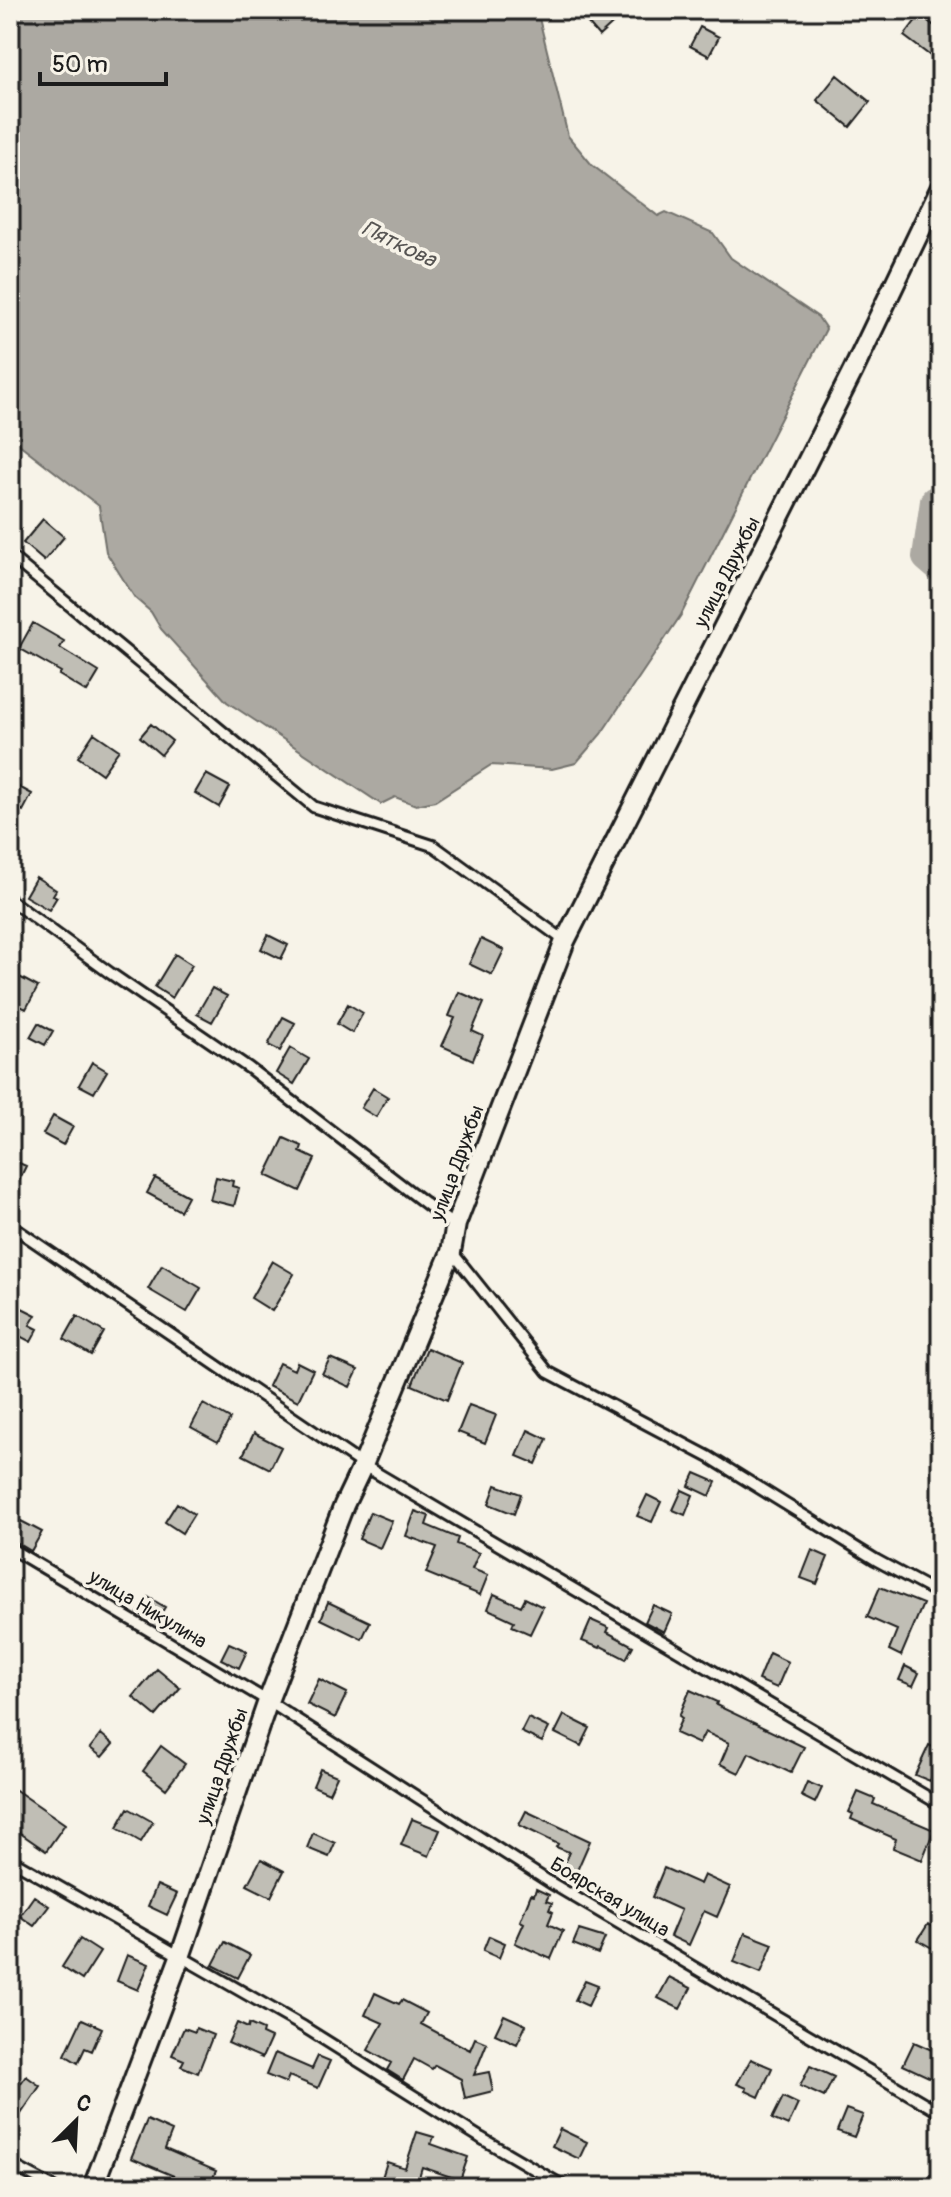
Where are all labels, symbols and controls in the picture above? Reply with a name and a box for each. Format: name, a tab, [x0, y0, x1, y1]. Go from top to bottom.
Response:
scale bar	[40, 36, 166, 86]
text: 50 m	[52, 50, 108, 79]
water label: Пяткова	[357, 214, 442, 275]
street label: улица Дружбы	[688, 512, 766, 633]
street label: улица Дружбы	[424, 1102, 489, 1225]
street label: улица Никулина	[84, 1563, 212, 1654]
street label: улица Дружбы	[190, 1705, 254, 1828]
street label: Боярская улица	[546, 1852, 674, 1942]
north arrow	[36, 2081, 116, 2161]
text: С	[72, 2088, 96, 2119]

